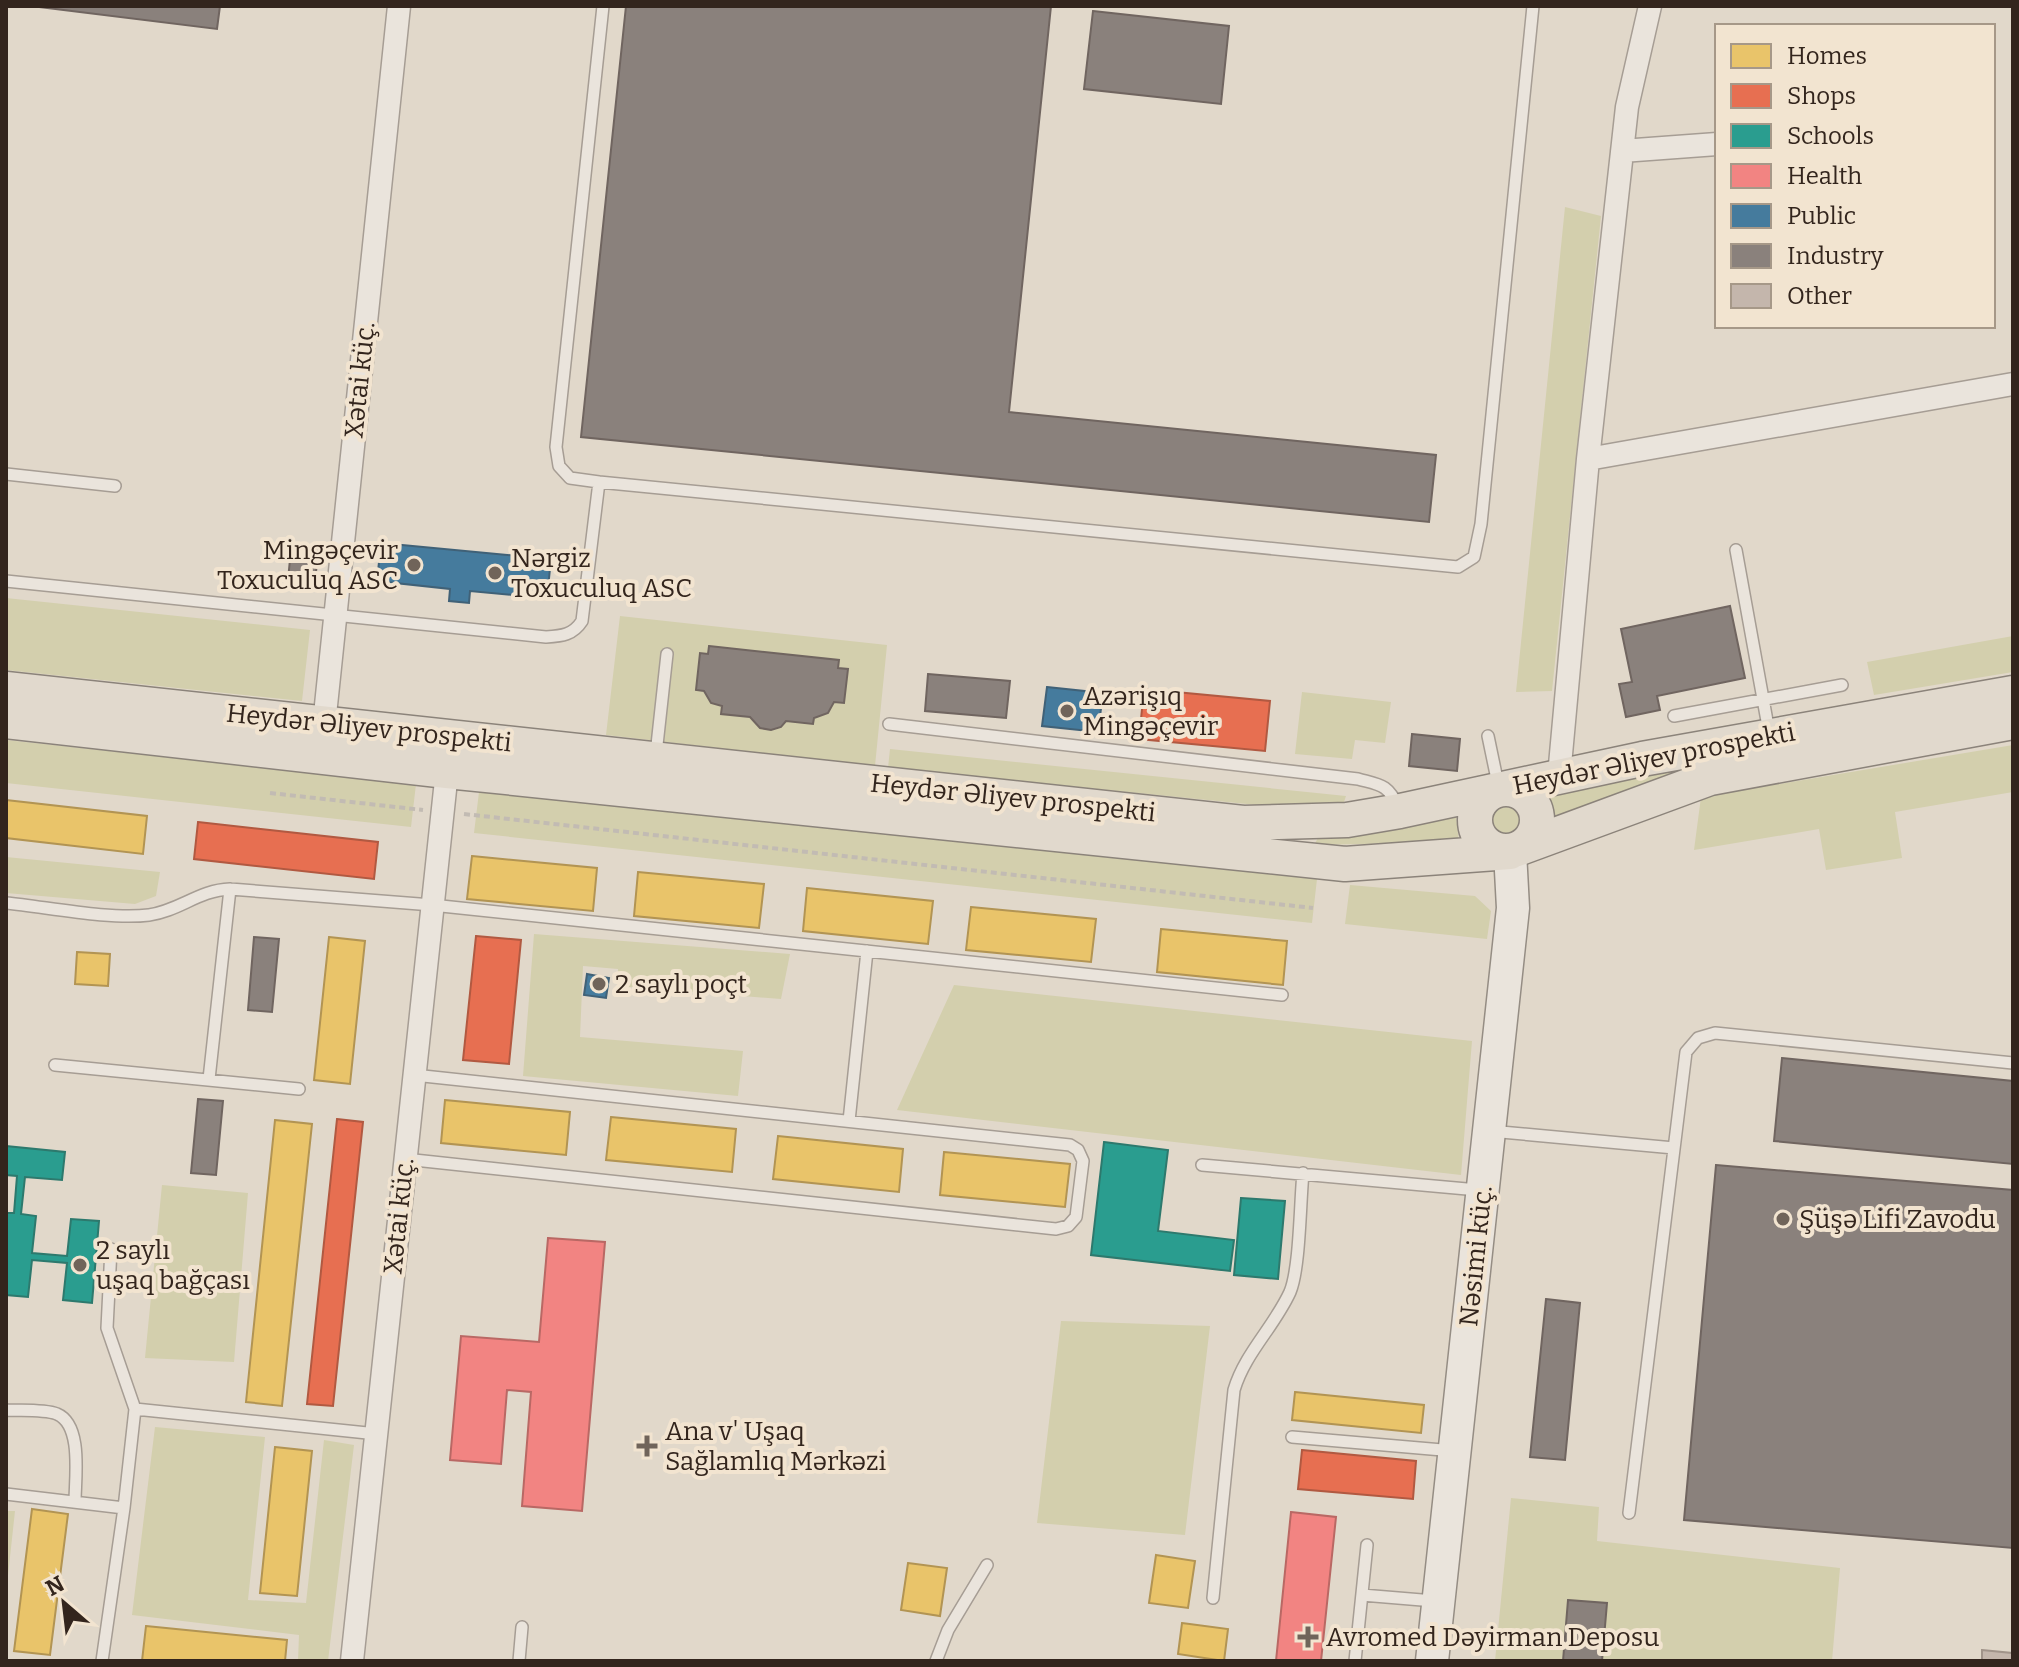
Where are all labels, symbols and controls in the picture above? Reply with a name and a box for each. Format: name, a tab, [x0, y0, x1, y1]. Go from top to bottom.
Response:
legend	[1715, 24, 1995, 328]
text: Homes	[1787, 42, 1867, 70]
text: Shops	[1787, 82, 1856, 110]
text: Schools	[1787, 122, 1874, 150]
text: Health	[1787, 162, 1862, 190]
text: Public	[1787, 202, 1856, 230]
text: Industry	[1787, 242, 1884, 270]
text: Other	[1787, 282, 1852, 310]
street label: Xətai küç.	[338, 320, 382, 440]
place label: Mingəçevir Toxuculuq ASC	[217, 535, 399, 596]
place label: Nərgiz Toxuculuq ASC	[511, 543, 692, 604]
marker: Mingəçevir Toxuculuq ASC	[405, 556, 423, 574]
marker: Nərgiz Toxuculuq ASC	[486, 564, 504, 582]
place label: Azərişıq Mingəçevir	[1083, 681, 1219, 742]
street label: Heydər Əliyev prospekti	[225, 698, 514, 758]
marker: Azərişıq Mingəçevir	[1058, 702, 1076, 720]
street label: Heydər Əliyev prospekti	[1510, 716, 1798, 802]
street label: Heydər Əliyev prospekti	[869, 768, 1158, 828]
place label: 2 saylı poçt	[615, 969, 748, 1000]
marker: 2 saylı poçt	[590, 975, 608, 993]
street label: Xətai küç.	[377, 1156, 421, 1276]
street label: Nəsimi küç.	[1453, 1184, 1499, 1328]
place label: Şüşə Lifi Zavodu	[1799, 1204, 1996, 1235]
marker: Şüşə Lifi Zavodu	[1774, 1210, 1792, 1228]
place label: 2 saylı uşaq bağçası	[96, 1235, 250, 1296]
marker: 2 saylı uşaq bağçası	[71, 1256, 89, 1274]
place label: Ana v' Uşaq Sağlamlıq Mərkəzi	[665, 1416, 887, 1477]
marker: Ana v' Uşaq Sağlamlıq Mərkəzi	[636, 1435, 658, 1457]
north arrow	[24, 1563, 104, 1643]
text: N	[41, 1570, 69, 1602]
place label: Avromed Dəyirman Deposu	[1326, 1622, 1659, 1653]
marker: Avromed Dəyirman Deposu	[1297, 1626, 1319, 1648]

